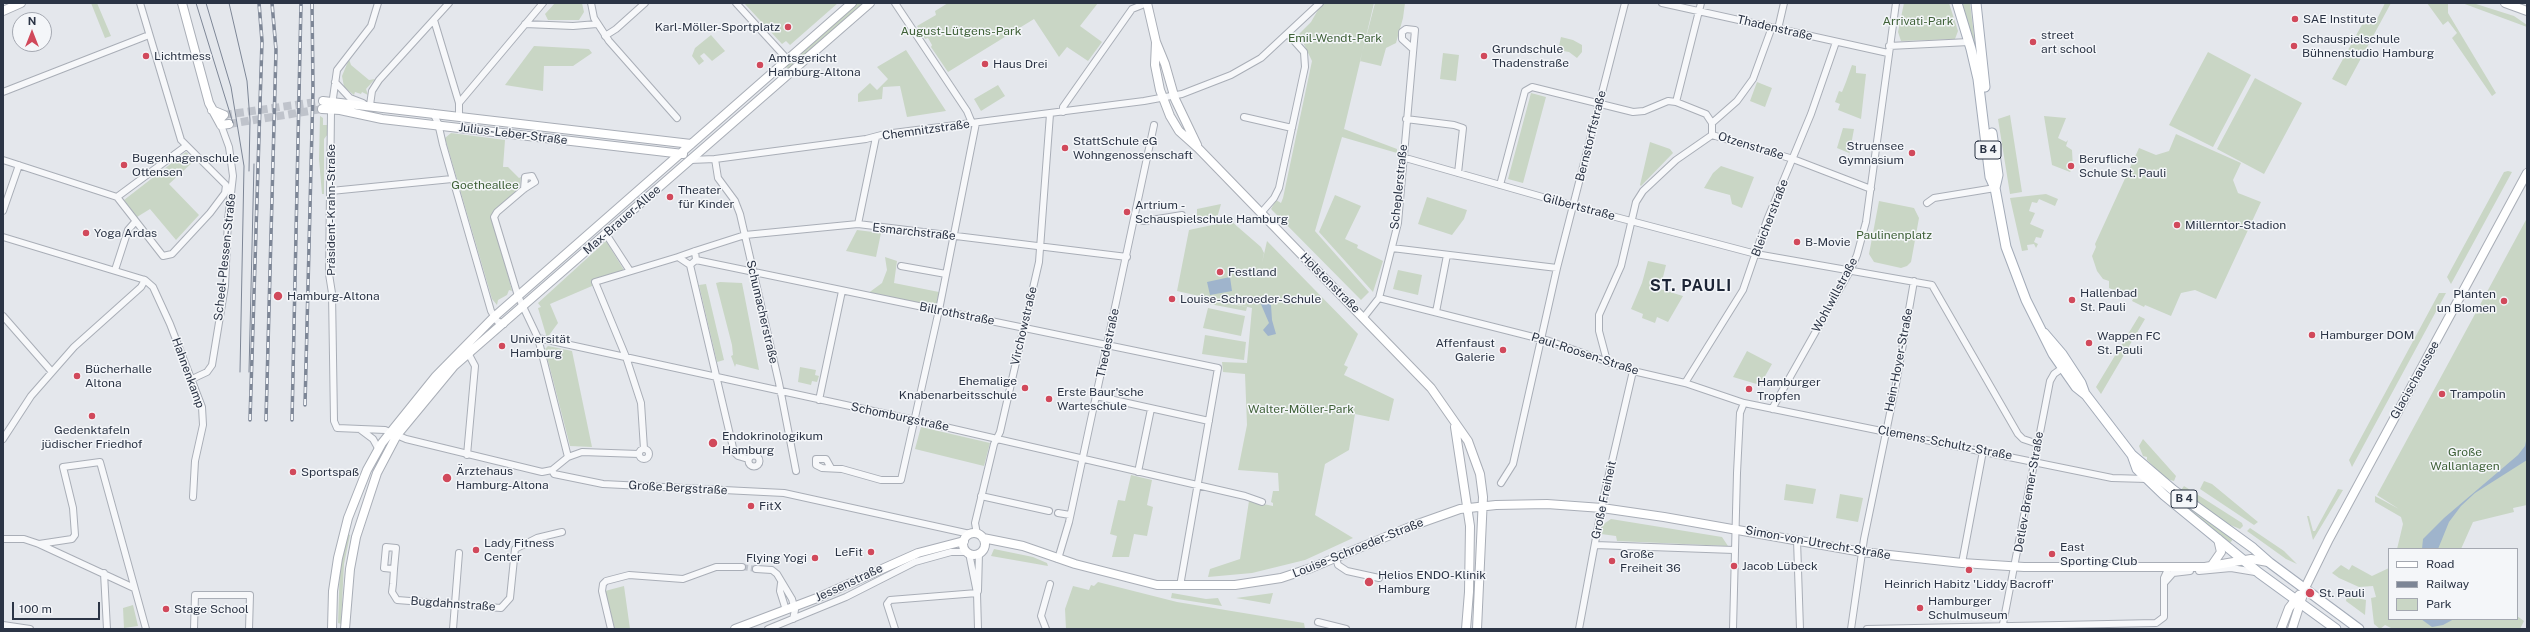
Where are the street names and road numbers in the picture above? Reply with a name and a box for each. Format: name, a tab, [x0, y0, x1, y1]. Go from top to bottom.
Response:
street label: Thadenstraße	[1736, 12, 1814, 44]
street label: Bernstorffstraße	[1573, 89, 1609, 183]
street label: Chemnitzstraße	[881, 117, 971, 143]
street label: Julius-Leber-Straße	[458, 120, 568, 148]
street label: Otzenstraße	[1716, 129, 1786, 163]
road number: B 4	[1975, 141, 2001, 159]
street label: Präsident-Krahn-Straße	[324, 144, 338, 276]
street label: Scheplerstraße	[1387, 144, 1411, 230]
street label: Bleicherstraße	[1749, 177, 1791, 259]
street label: Max-Brauer-Allee	[580, 182, 664, 258]
street label: Gilbertstraße	[1541, 190, 1617, 224]
street label: Scheel-Plessen-Straße	[211, 192, 239, 322]
street label: Esmarchstraße	[872, 220, 956, 244]
street label: Holstenstraße	[1297, 250, 1363, 316]
street label: Wohlwillstraße	[1809, 255, 1861, 335]
street label: Schumacherstraße	[743, 259, 781, 365]
street label: Virchowstraße	[1008, 285, 1040, 367]
street label: Billrothstraße	[918, 300, 996, 328]
street label: Thedestraße	[1094, 307, 1122, 379]
street label: Hein-Hoyer-Straße	[1882, 307, 1916, 413]
street label: Paul-Roosen-Straße	[1529, 330, 1641, 378]
street label: Hahnenkamp	[169, 336, 207, 410]
street label: Glacischaussee	[2388, 338, 2442, 422]
street label: Schomburgstraße	[850, 400, 950, 434]
street label: Clemens-Schultz-Straße	[1877, 423, 2013, 463]
street label: Detlev-Bremer-Straße	[2011, 430, 2047, 554]
street label: Große Freiheit	[1589, 459, 1619, 541]
street label: Große Bergstraße	[628, 478, 728, 498]
road number: B 4	[2171, 490, 2197, 508]
street label: Louise-Schroeder-Straße	[1290, 515, 1426, 581]
street label: Simon-von-Utrecht-Straße	[1744, 523, 1892, 563]
street label: Jessenstraße	[813, 561, 885, 605]
street label: Bugdahnstraße	[410, 594, 496, 614]

